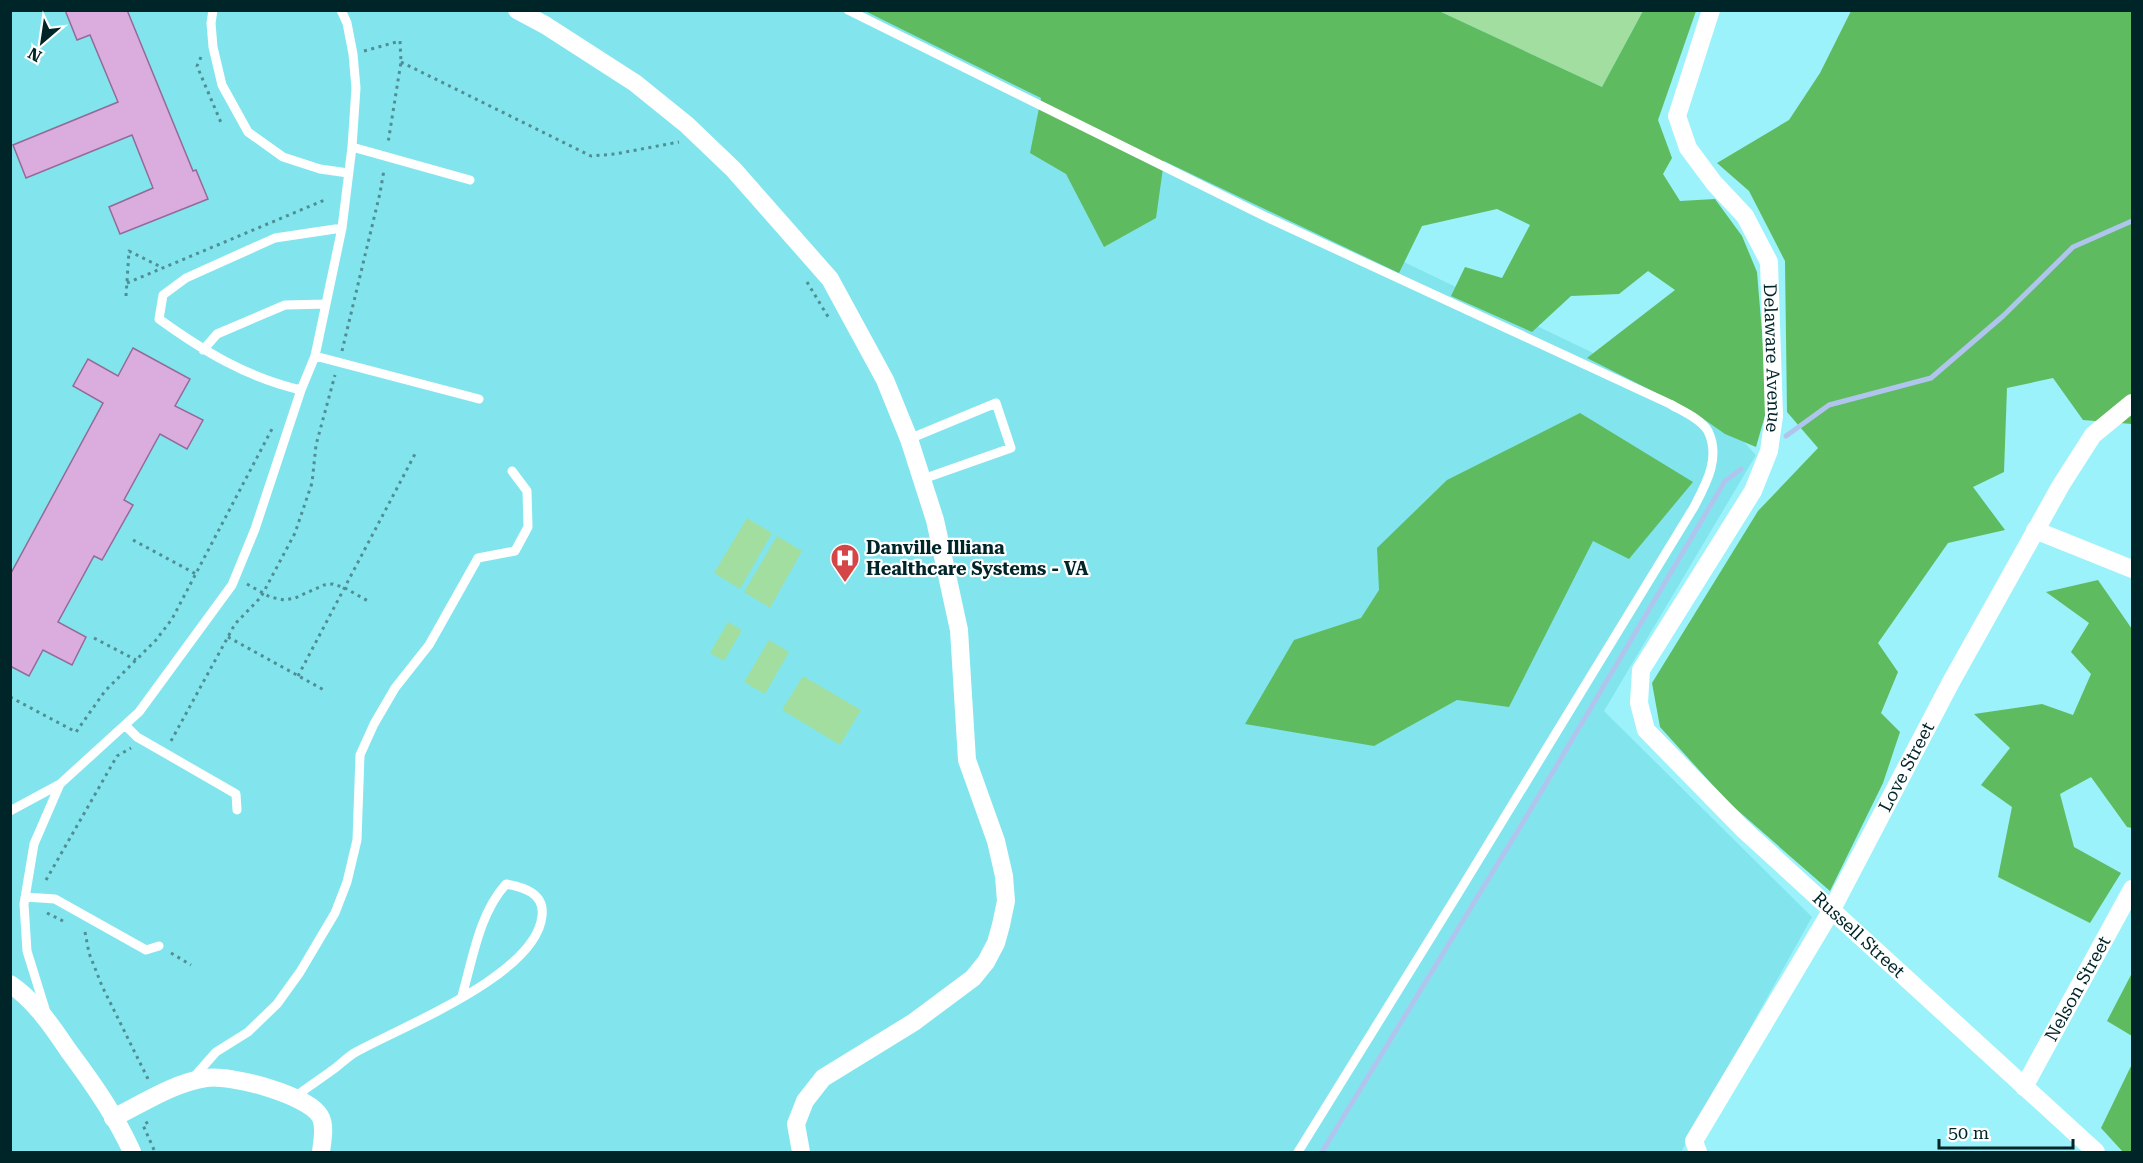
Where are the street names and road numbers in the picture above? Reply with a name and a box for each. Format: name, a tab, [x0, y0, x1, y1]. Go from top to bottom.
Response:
street label: Delaware Avenue	[1760, 283, 1786, 434]
street label: Love Street	[1874, 718, 1938, 815]
street label: Russell Street	[1809, 887, 1910, 982]
street label: Nelson Street	[2040, 932, 2115, 1045]

